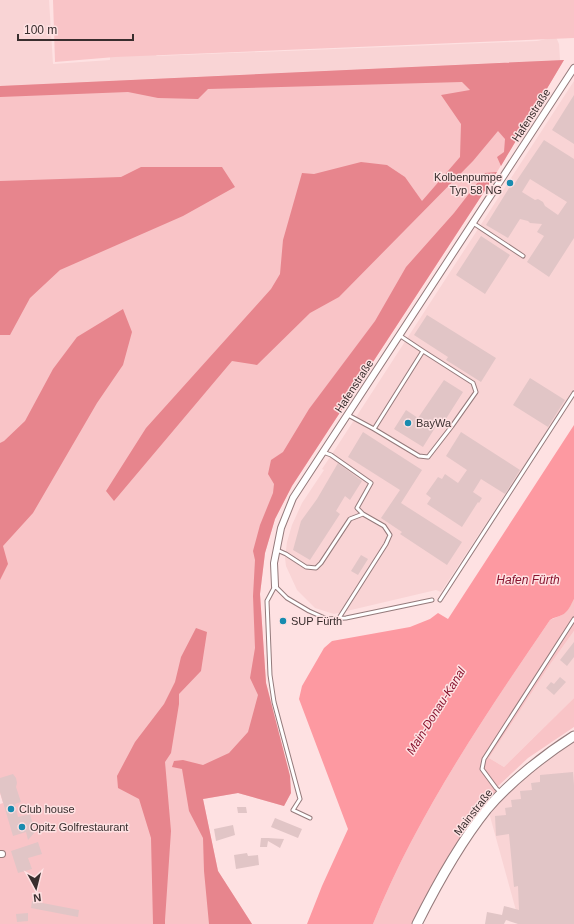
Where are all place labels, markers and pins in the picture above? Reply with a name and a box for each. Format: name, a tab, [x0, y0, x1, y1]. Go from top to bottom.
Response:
place label: Kolbenpumpe Typ 58 NG	[434, 171, 502, 196]
marker: Kolbenpumpe Typ 58 NG	[505, 178, 515, 188]
place label: BayWa	[416, 417, 452, 429]
marker: BayWa	[403, 418, 413, 428]
place label: SUP Fürth	[291, 615, 342, 627]
marker: SUP Fürth	[278, 616, 288, 626]
place label: Club house	[19, 803, 75, 815]
marker: Club house	[6, 804, 16, 814]
place label: Opitz Golfrestaurant	[30, 821, 128, 833]
marker: Opitz Golfrestaurant	[17, 822, 27, 832]

